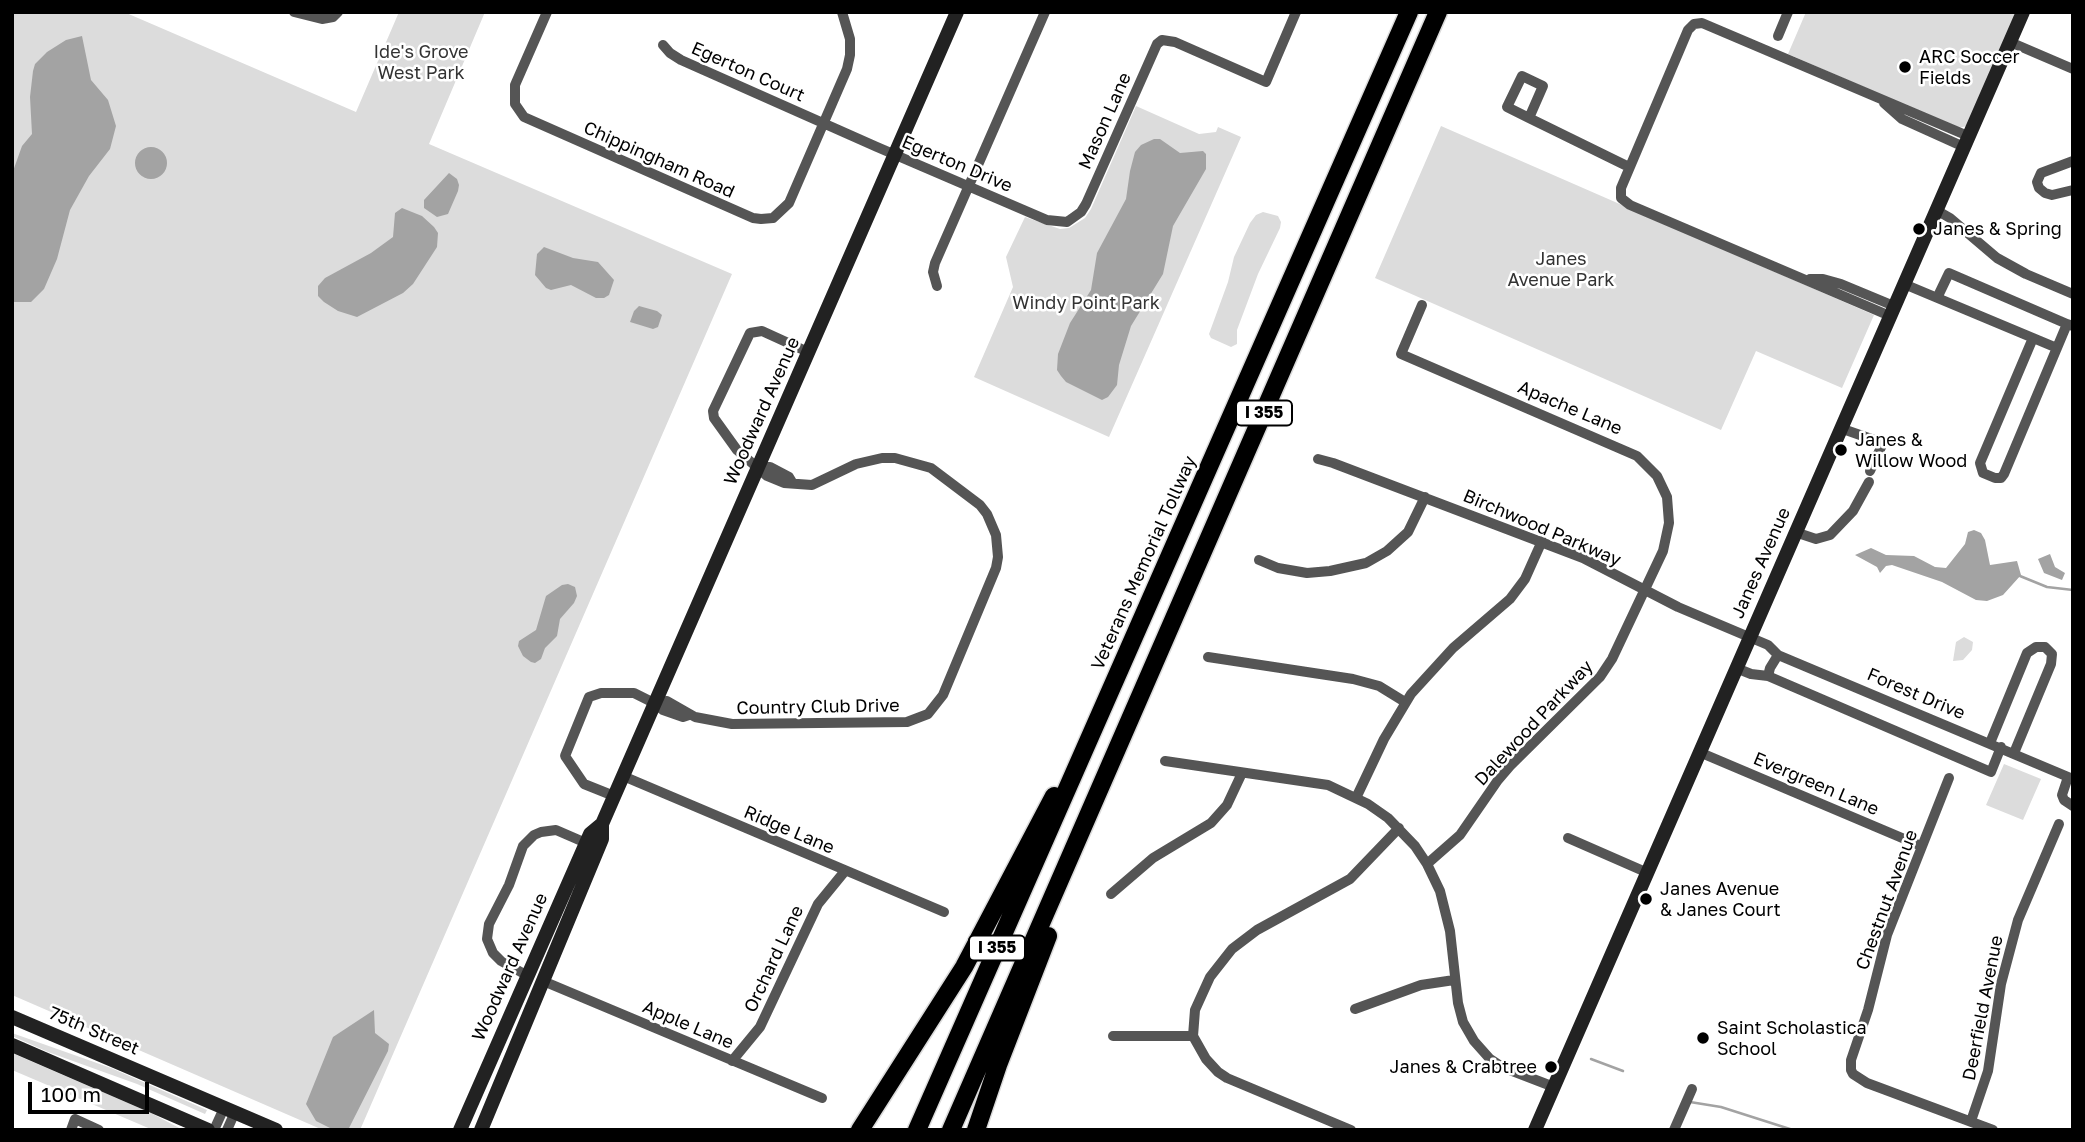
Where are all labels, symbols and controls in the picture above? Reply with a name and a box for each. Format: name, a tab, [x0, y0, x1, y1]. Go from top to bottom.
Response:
street label: Egerton Court	[688, 37, 808, 107]
park label: Ide's Grove West Park	[373, 41, 469, 84]
place label: ARC Soccer Fields	[1919, 46, 2019, 88]
marker: ARC Soccer Fields	[1897, 59, 1913, 75]
street label: Mason Lane	[1074, 69, 1136, 173]
street label: Chippingham Road	[580, 117, 738, 203]
street label: Egerton Drive	[899, 131, 1015, 197]
place label: Janes & Spring	[1933, 218, 2062, 240]
marker: Janes & Spring	[1911, 221, 1927, 237]
park label: Janes Avenue Park	[1507, 248, 1615, 290]
park label: Windy Point Park	[1012, 292, 1160, 314]
street label: Woodward Avenue	[720, 334, 804, 488]
street label: Apache Lane	[1515, 376, 1625, 440]
road number: I 355	[1236, 400, 1292, 426]
place label: Janes & Willow Wood	[1855, 429, 1967, 472]
marker: Janes & Willow Wood	[1833, 442, 1849, 458]
street label: Veterans Memorial Tollway	[1087, 453, 1201, 673]
street label: Birchwood Parkway	[1460, 485, 1624, 571]
street label: Janes Avenue	[1727, 504, 1795, 622]
street label: Dalewood Parkway	[1470, 656, 1598, 790]
street label: Forest Drive	[1864, 664, 1968, 724]
street label: Country Club Drive	[736, 695, 900, 719]
street label: Evergreen Lane	[1750, 748, 1882, 820]
street label: Ridge Lane	[740, 801, 838, 859]
street label: Chestnut Avenue	[1852, 827, 1922, 973]
place label: Janes Avenue & Janes Court	[1660, 878, 1781, 920]
street label: Woodward Avenue	[468, 890, 552, 1044]
marker: Janes Avenue & Janes Court	[1638, 891, 1654, 907]
street label: Orchard Lane	[740, 902, 808, 1016]
street label: Deerfield Avenue	[1958, 934, 2008, 1082]
road number: I 355	[969, 936, 1025, 960]
street label: Apple Lane	[639, 996, 737, 1054]
street label: 75th Street	[46, 1002, 142, 1060]
place label: Saint Scholastica School	[1717, 1017, 1867, 1060]
marker: Saint Scholastica School	[1695, 1030, 1711, 1046]
place label: Janes & Crabtree	[1389, 1056, 1537, 1078]
marker: Janes & Crabtree	[1543, 1059, 1559, 1075]
scale bar	[32, 1068, 152, 1112]
text: 100 m	[41, 1081, 101, 1107]

